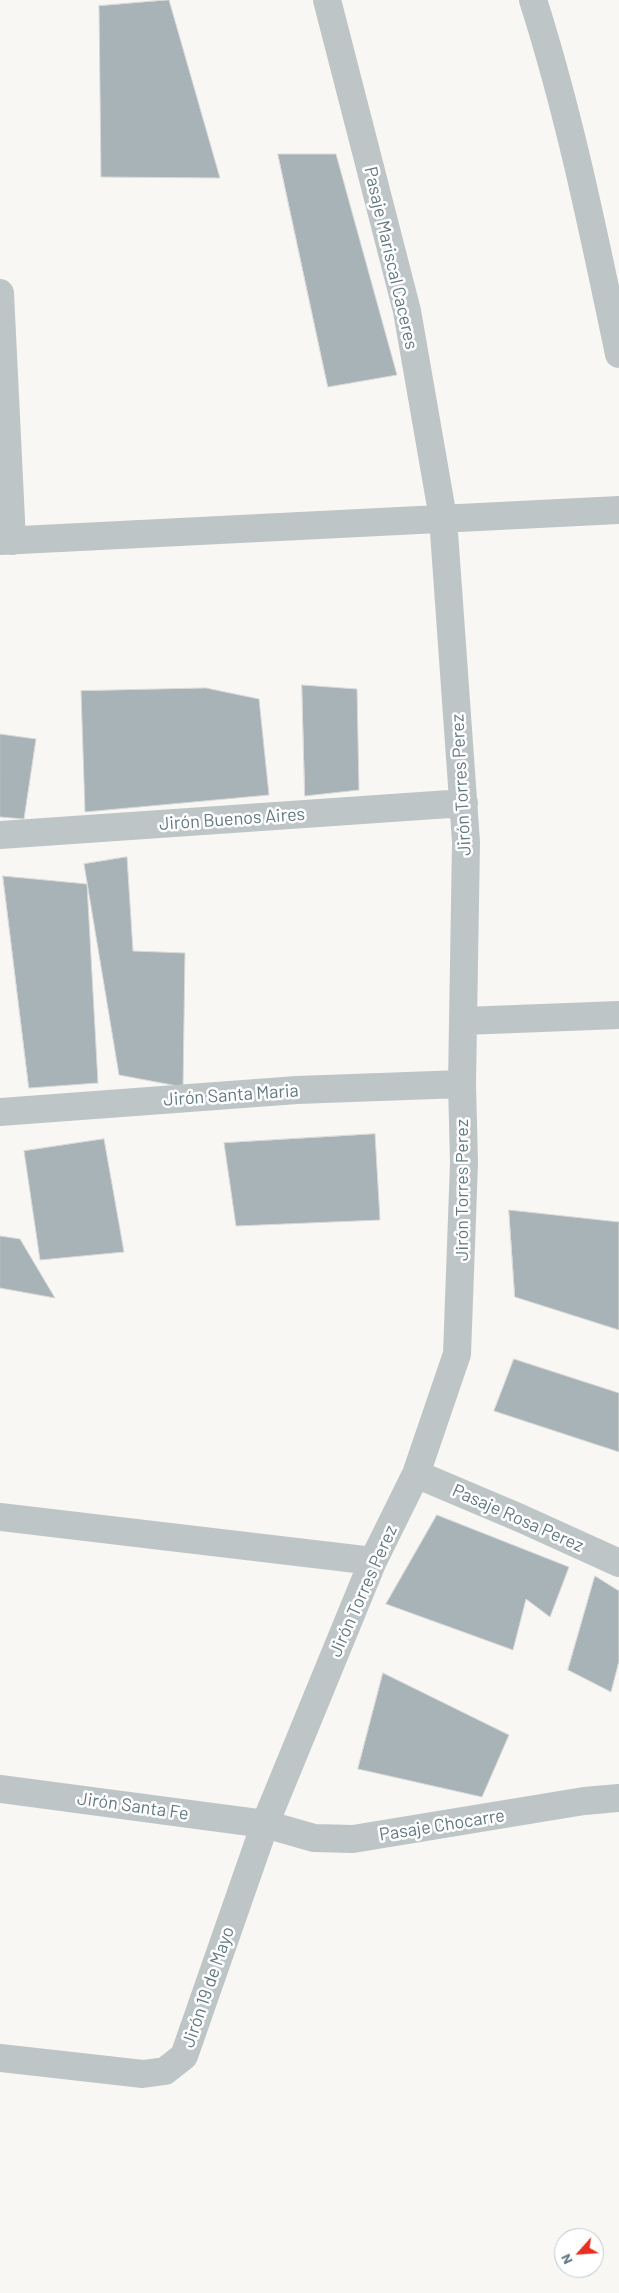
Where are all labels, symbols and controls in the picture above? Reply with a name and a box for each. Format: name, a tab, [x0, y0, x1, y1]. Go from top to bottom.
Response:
street label: Pasaje Mariscal Caceres	[359, 165, 423, 351]
street label: Jirón Torres Perez	[447, 714, 475, 856]
street label: Jirón Buenos Aires	[158, 803, 306, 835]
street label: Jirón Santa Maria	[163, 1079, 299, 1111]
street label: Jirón Torres Perez	[451, 1119, 473, 1261]
street label: Pasaje Rosa Perez	[449, 1479, 587, 1557]
street label: Jirón Torres Perez	[324, 1522, 402, 1660]
street label: Jirón Santa Fe	[76, 1787, 190, 1825]
street label: Pasaje Chocarre	[378, 1804, 506, 1846]
street label: Jirón 19 de Mayo	[177, 1924, 239, 2050]
north arrow	[554, 2228, 604, 2278]
text: N	[556, 2251, 576, 2267]

